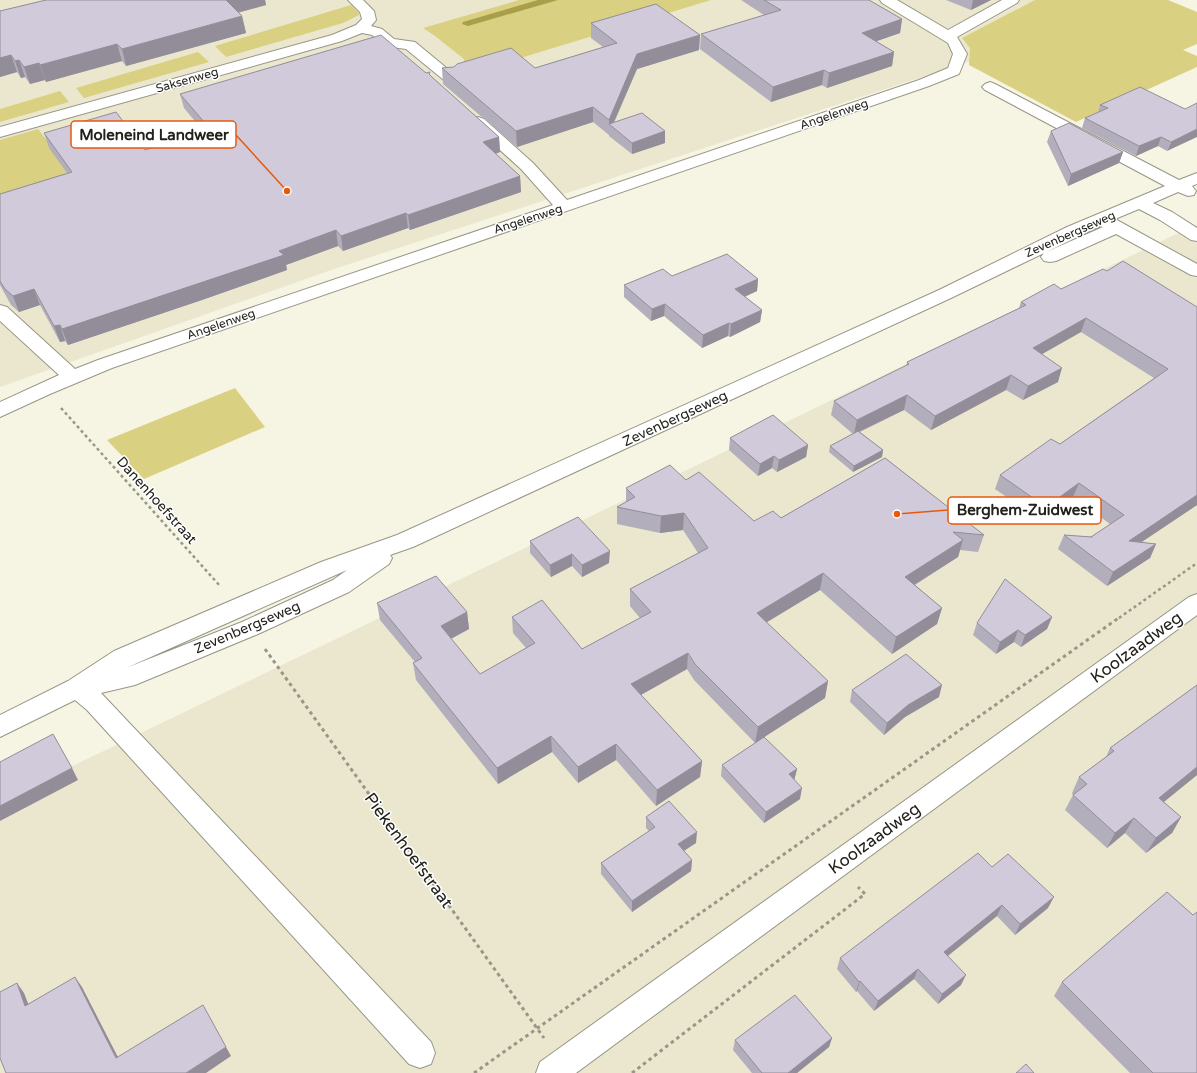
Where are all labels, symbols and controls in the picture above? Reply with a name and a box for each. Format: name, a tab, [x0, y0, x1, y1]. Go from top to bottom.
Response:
street label: Saksenweg	[154, 64, 220, 96]
street label: Angelenweg	[798, 96, 870, 132]
callout: Moleneind Landweer	[71, 121, 236, 148]
text: Moleneind Landweer	[79, 126, 229, 144]
street label: Angelenweg	[492, 201, 564, 237]
street label: Zevenbergseweg	[1023, 208, 1117, 260]
street label: Angelenweg	[185, 306, 257, 342]
street label: Zevenbergseweg	[620, 387, 730, 450]
street label: Danenhoefstraat	[113, 453, 201, 548]
callout: Berghem-Zuidwest	[948, 497, 1101, 524]
text: Berghem-Zuidwest	[957, 501, 1093, 520]
street label: Zevenbergseweg	[192, 597, 303, 657]
street label: Koolzaadweg	[1086, 607, 1186, 688]
street label: Piekenhoefstraat	[360, 788, 458, 913]
street label: Koolzaadweg	[824, 798, 924, 879]

